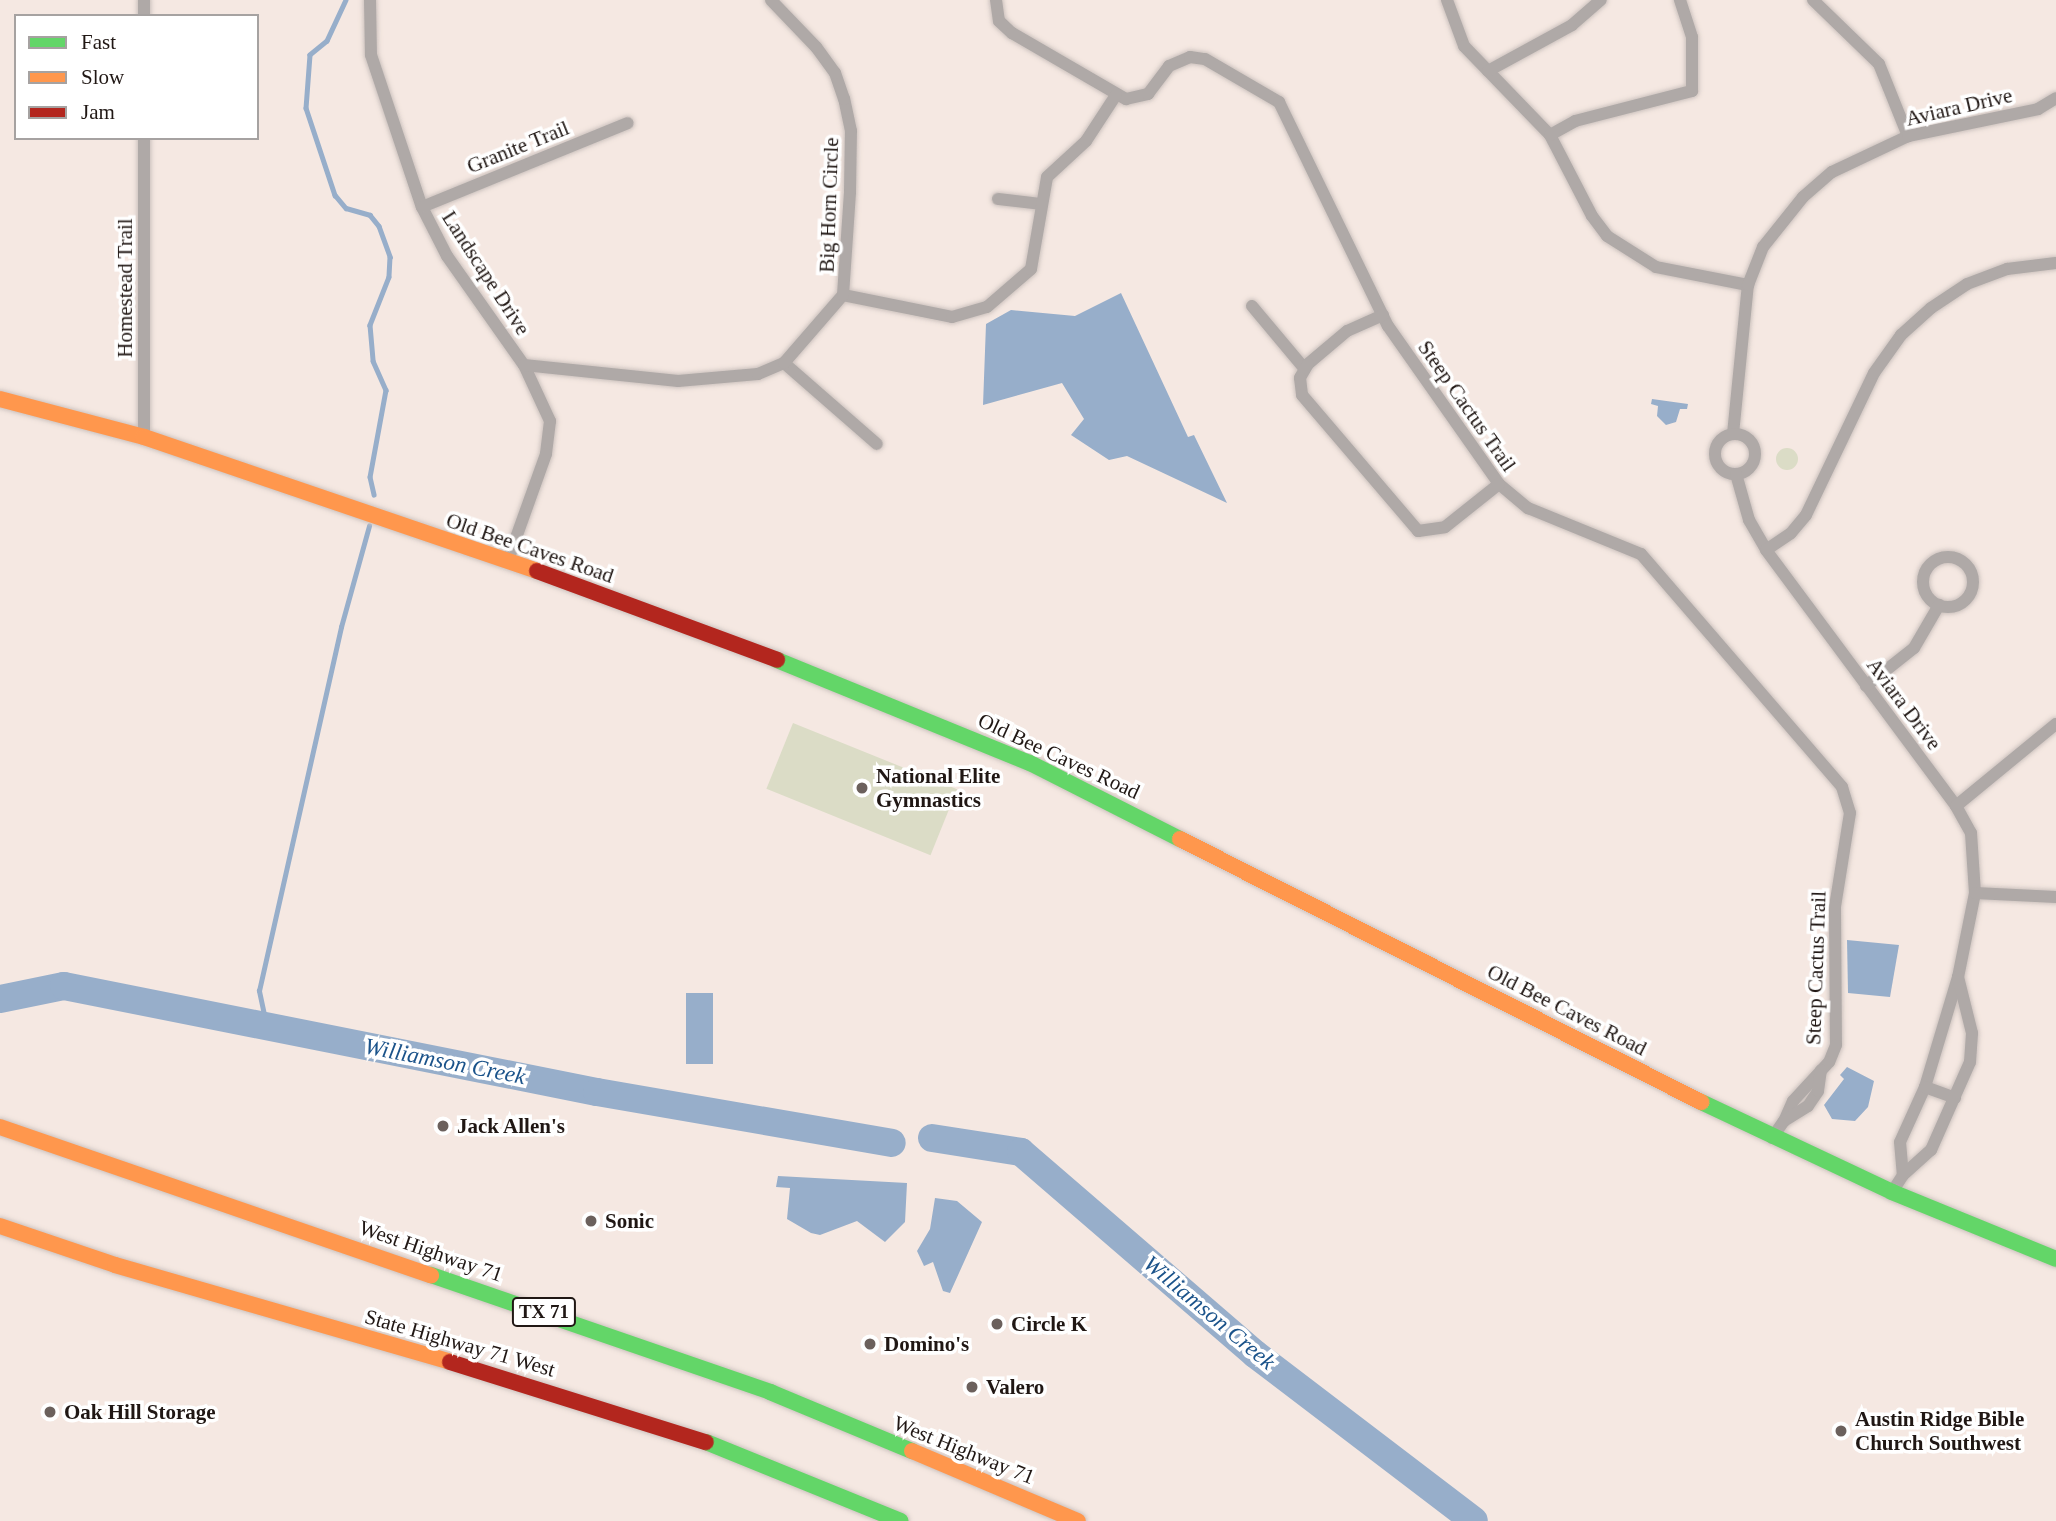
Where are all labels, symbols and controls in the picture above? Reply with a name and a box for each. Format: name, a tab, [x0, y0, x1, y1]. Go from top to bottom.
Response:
legend	[14, 14, 259, 140]
text: Fast	[81, 30, 116, 54]
text: Slow	[81, 65, 124, 89]
street label: Aviara Drive	[1903, 83, 2015, 131]
text: Jam	[81, 100, 115, 124]
street label: Granite Trail	[463, 115, 573, 179]
street label: Big Horn Circle	[814, 137, 844, 273]
street label: Landscape Drive	[437, 206, 535, 340]
street label: Homestead Trail	[112, 218, 138, 358]
street label: Steep Cactus Trail	[1412, 336, 1522, 476]
street label: Old Bee Caves Road	[443, 508, 617, 588]
street label: Aviara Drive	[1861, 653, 1947, 755]
street label: Old Bee Caves Road	[974, 707, 1144, 805]
place label: National Elite Gymnastics	[876, 763, 1000, 813]
marker: National Elite Gymnastics	[854, 780, 870, 796]
street label: Steep Cactus Trail	[1801, 890, 1831, 1046]
street label: Old Bee Caves Road	[1483, 959, 1651, 1061]
water label: Williamson Creek	[362, 1033, 528, 1091]
place label: Jack Allen's	[457, 1113, 566, 1139]
marker: Jack Allen's	[435, 1118, 451, 1134]
place label: Sonic	[605, 1208, 654, 1234]
marker: Sonic	[583, 1213, 599, 1229]
street label: West Highway 71	[356, 1215, 506, 1287]
water label: Williamson Creek	[1138, 1250, 1280, 1376]
road number: TX 71	[511, 1296, 577, 1328]
street label: State Highway 71 West	[362, 1304, 558, 1382]
place label: Circle K	[1011, 1311, 1087, 1337]
marker: Circle K	[989, 1316, 1005, 1332]
place label: Domino's	[884, 1331, 969, 1357]
marker: Domino's	[862, 1336, 878, 1352]
place label: Valero	[986, 1374, 1044, 1400]
marker: Valero	[964, 1379, 980, 1395]
place label: Oak Hill Storage	[64, 1399, 216, 1425]
marker: Oak Hill Storage	[42, 1404, 58, 1420]
place label: Austin Ridge Bible Church Southwest	[1855, 1406, 2024, 1456]
street label: West Highway 71	[890, 1410, 1038, 1490]
marker: Austin Ridge Bible Church Southwest	[1833, 1423, 1849, 1439]

